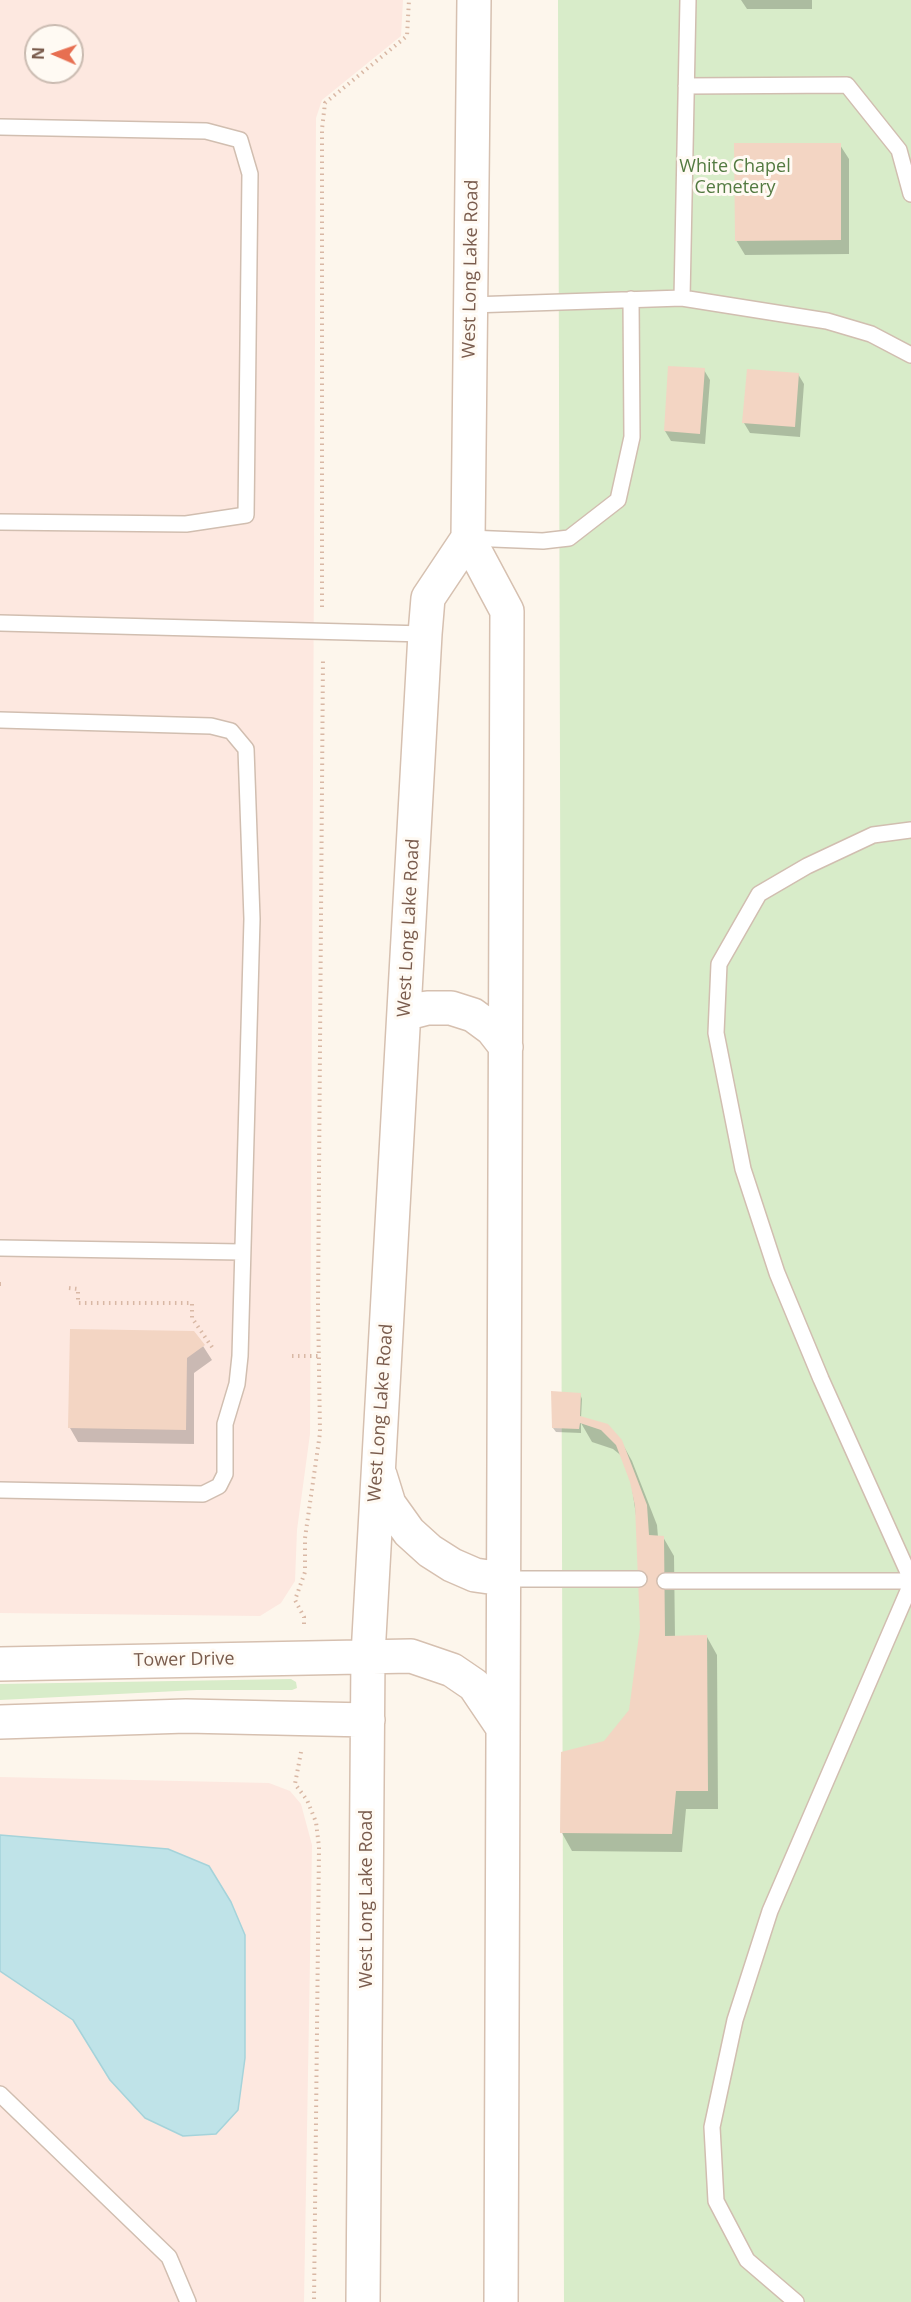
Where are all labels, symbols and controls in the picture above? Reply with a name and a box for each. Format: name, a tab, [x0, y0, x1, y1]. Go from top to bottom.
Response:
north arrow	[24, 24, 84, 84]
text: N	[27, 47, 49, 60]
park label: White Chapel Cemetery	[679, 156, 791, 198]
street label: West Long Lake Road	[459, 179, 483, 359]
street label: West Long Lake Road	[394, 838, 424, 1018]
street label: West Long Lake Road	[364, 1323, 398, 1503]
street label: Tower Drive	[133, 1648, 235, 1672]
street label: West Long Lake Road	[356, 1810, 378, 1988]

